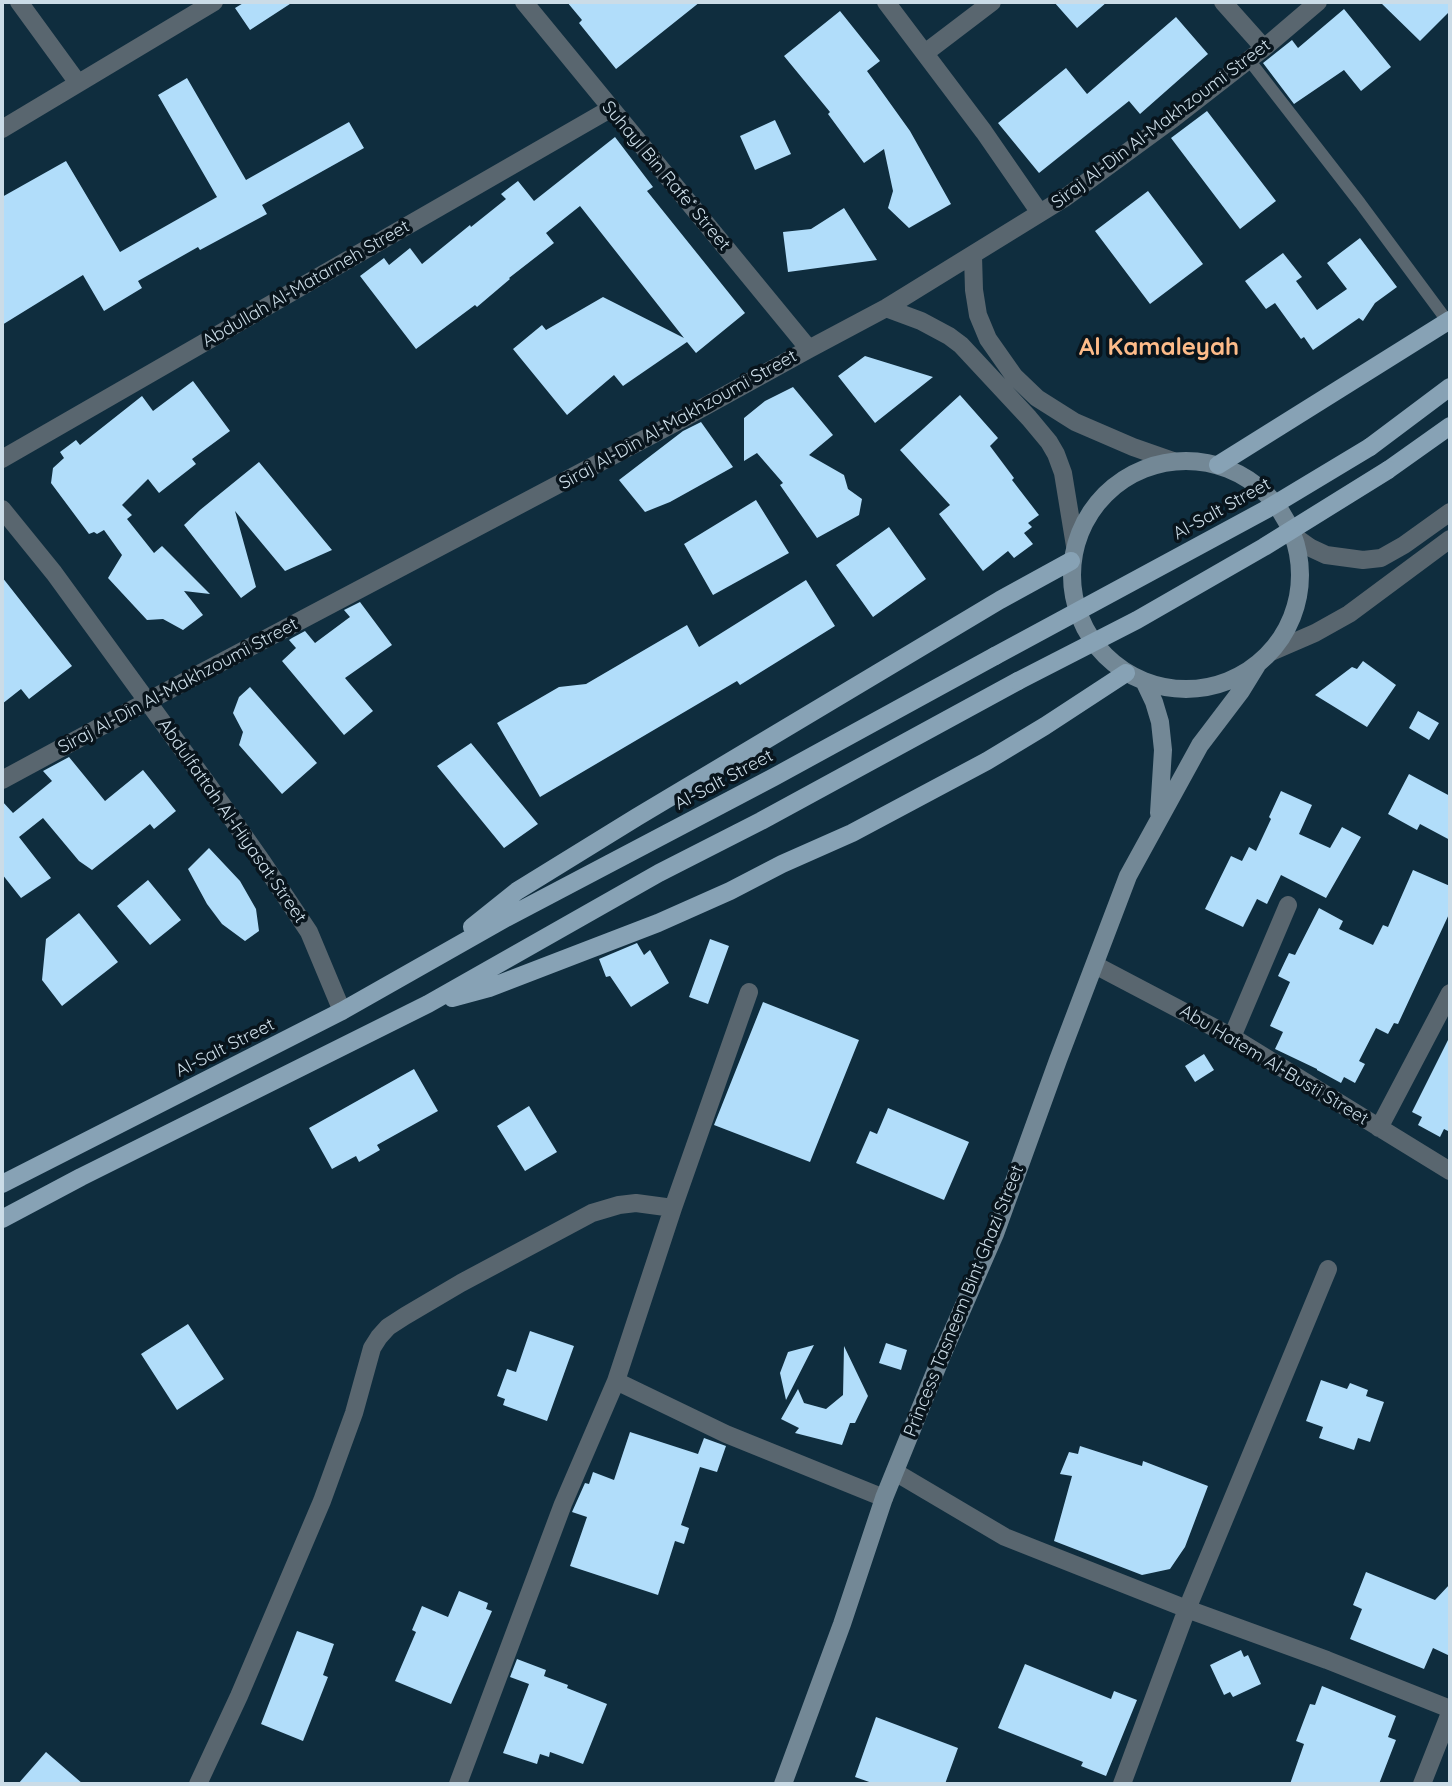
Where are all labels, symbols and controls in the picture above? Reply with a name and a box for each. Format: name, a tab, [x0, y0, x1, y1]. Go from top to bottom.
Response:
street label: Siraj Al-Din Al-Makhzoumi Street	[1047, 35, 1275, 213]
street label: Suhayl Bin Rafe‘ Street	[597, 97, 735, 255]
street label: Abdullah Al-Matarneh Street	[199, 216, 413, 352]
district label: Al Kamaleyah	[1079, 334, 1239, 362]
street label: Siraj Al-Din Al-Makhzoumi Street	[555, 345, 801, 495]
street label: Al-Salt Street	[1169, 473, 1275, 545]
street label: Siraj Al-Din Al-Makhzoumi Street	[54, 613, 302, 759]
street label: Abdulfattah Al-Hiyasat Street	[153, 715, 311, 927]
street label: Al-Salt Street	[671, 745, 777, 815]
street label: Abu Hatem Al-Busti Street	[1176, 1000, 1372, 1130]
street label: Al-Salt Street	[172, 1014, 278, 1082]
street label: Princess Tasneem Bint Ghazi Street	[899, 1162, 1029, 1440]

